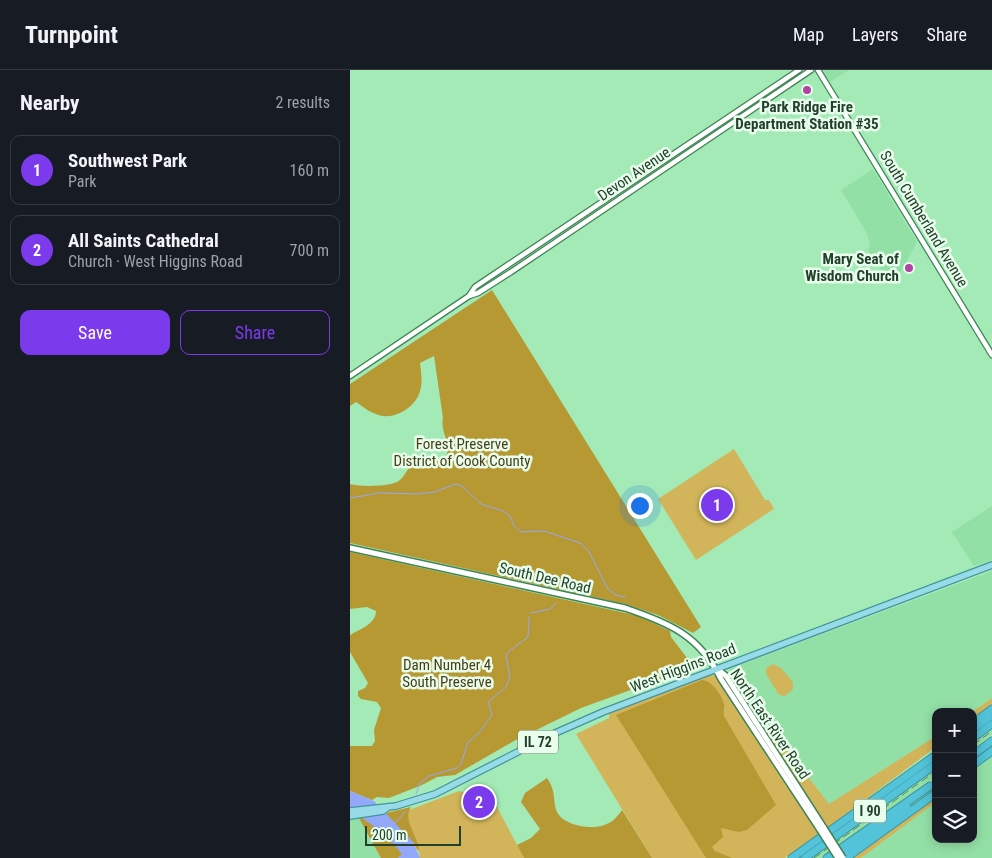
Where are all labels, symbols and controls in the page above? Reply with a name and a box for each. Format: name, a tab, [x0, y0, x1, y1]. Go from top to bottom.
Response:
text: Turnpoint	[25, 21, 118, 49]
text: Map	[793, 24, 824, 45]
text: Layers	[852, 24, 899, 45]
text: Share	[927, 24, 967, 45]
marker: Park Ridge Fire Department Station #35	[801, 84, 813, 96]
text: Nearby	[20, 91, 79, 115]
text: 2 results	[275, 93, 330, 112]
place label: Park Ridge Fire Department Station #35	[735, 98, 879, 133]
street label: Devon Avenue	[594, 143, 674, 205]
street label: South Cumberland Avenue	[876, 148, 972, 290]
text: Southwest Park	[68, 149, 187, 172]
text: 1	[33, 161, 41, 180]
text: 160 m	[290, 161, 329, 180]
text: Park	[68, 172, 97, 191]
text: All Saints Cathedral	[68, 229, 219, 252]
text: 2	[33, 241, 41, 260]
text: 700 m	[290, 241, 329, 260]
place label: Mary Seat of Wisdom Church	[805, 250, 899, 285]
text: Church · West Higgins Road	[68, 252, 243, 271]
marker: Mary Seat of Wisdom Church	[903, 262, 915, 274]
button: Save	[20, 310, 170, 355]
button: Share	[180, 310, 330, 355]
park label: Forest Preserve District of Cook County	[394, 435, 530, 470]
pin: 1	[701, 486, 733, 524]
your location	[627, 493, 653, 519]
street label: South Dee Road	[497, 559, 593, 597]
street label: West Higgins Road	[628, 640, 738, 696]
park label: Dam Number 4 South Preserve	[402, 656, 492, 691]
street label: North East River Road	[726, 665, 814, 783]
map controls	[932, 708, 977, 843]
button: +	[932, 708, 977, 753]
road number: IL 72	[518, 730, 558, 754]
button: −	[932, 753, 977, 798]
pin: 2	[463, 783, 495, 821]
button: layers	[932, 798, 977, 843]
road number: I 90	[854, 799, 886, 822]
scale bar	[365, 823, 461, 846]
text: 200 m	[372, 827, 407, 843]

